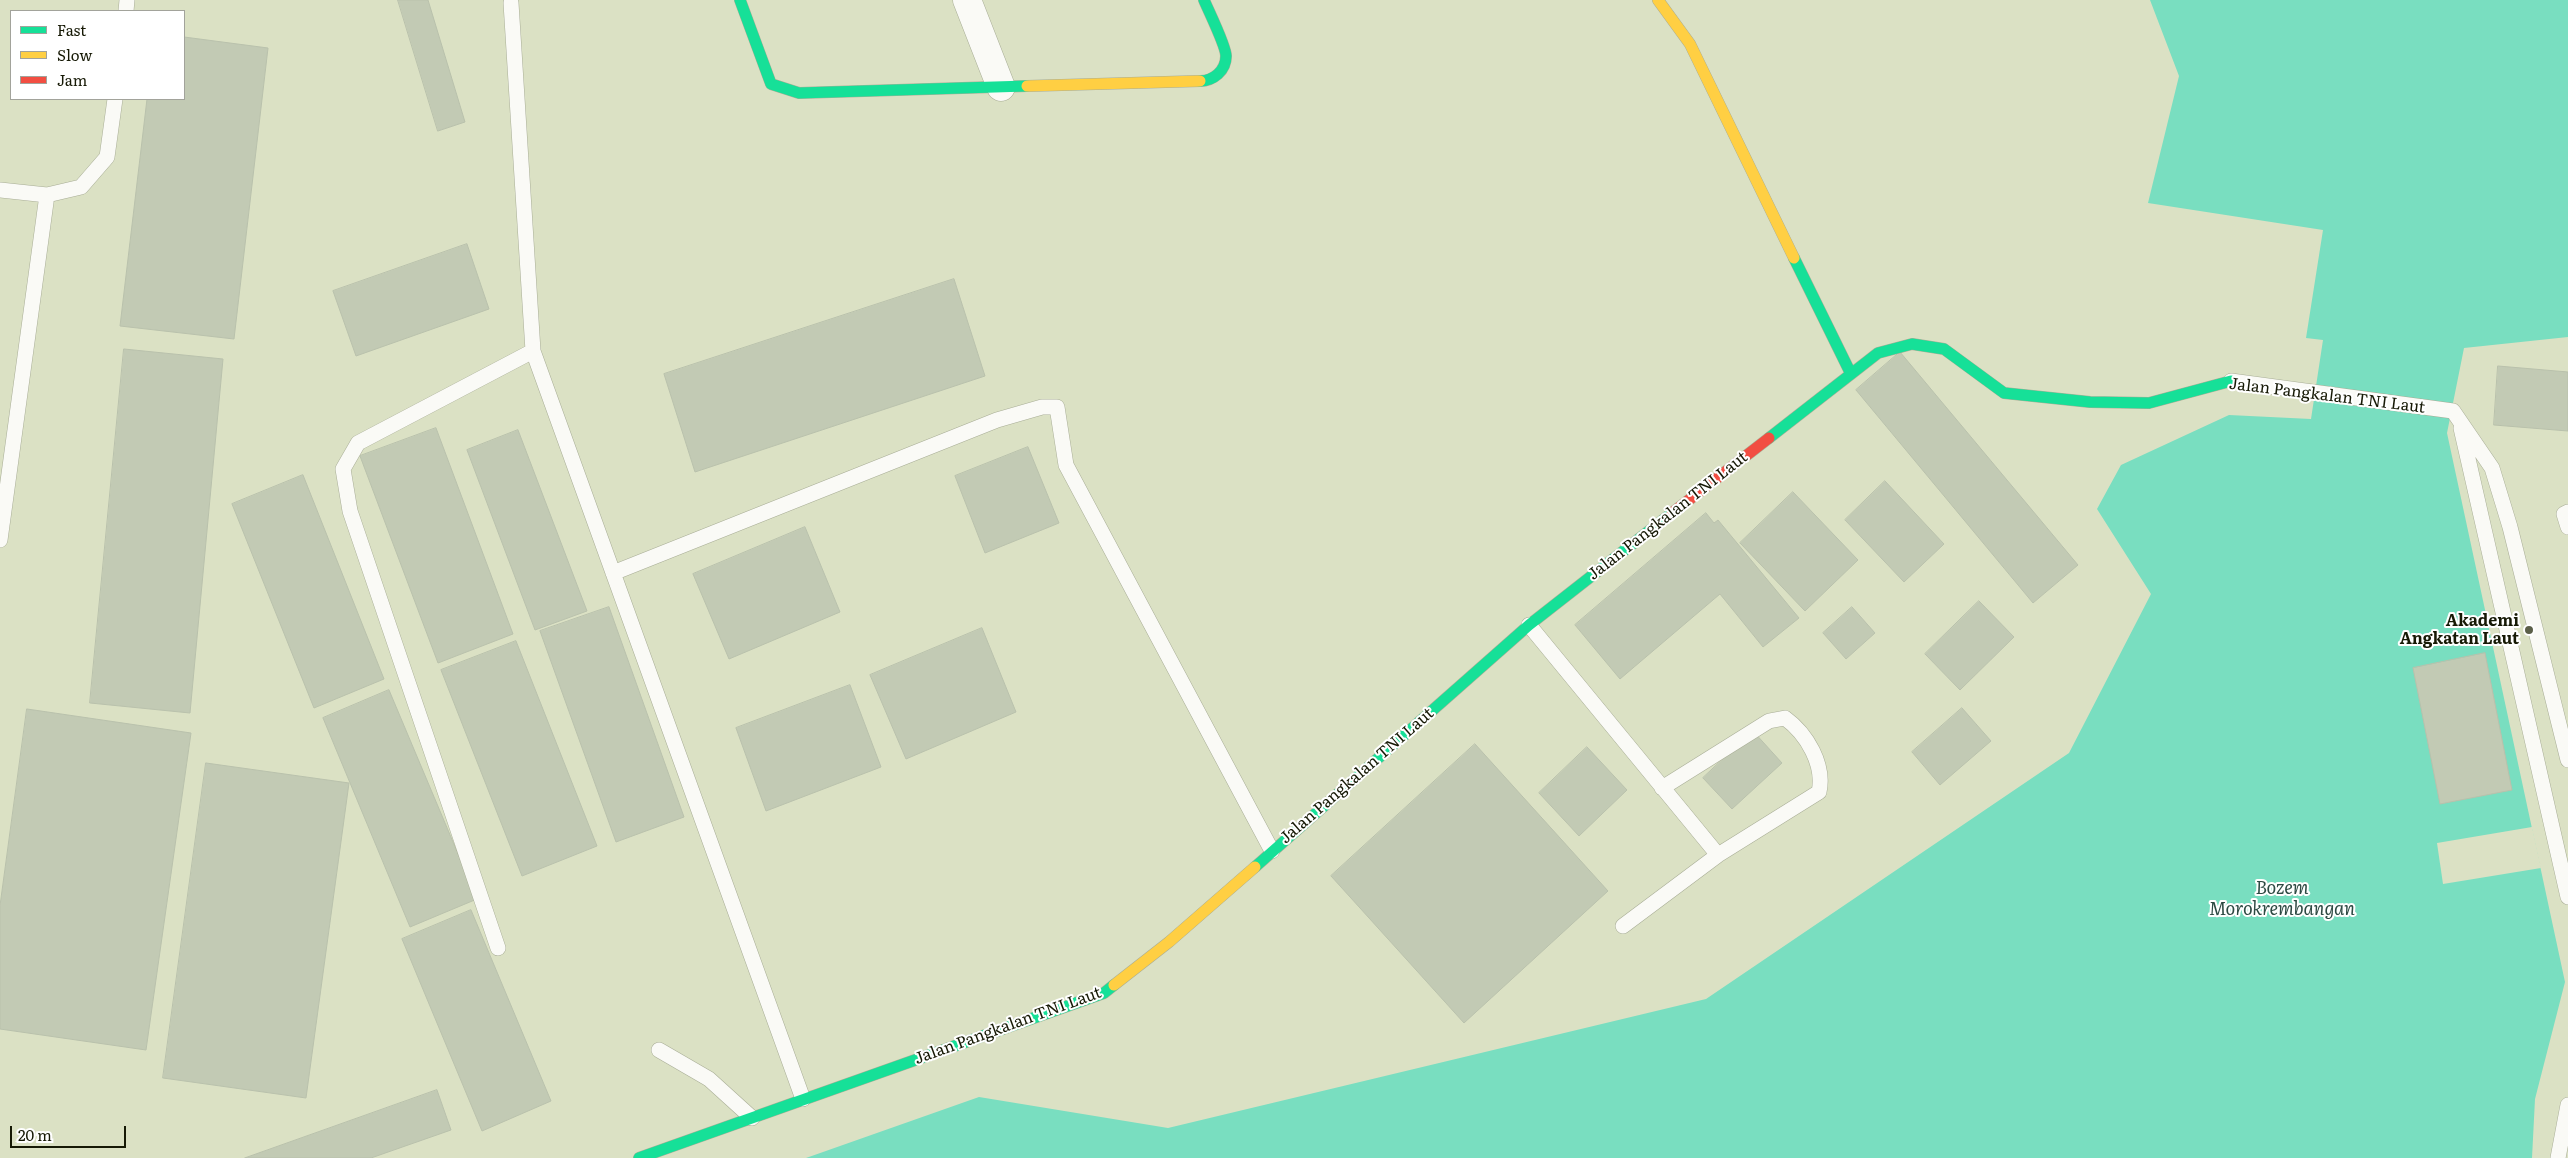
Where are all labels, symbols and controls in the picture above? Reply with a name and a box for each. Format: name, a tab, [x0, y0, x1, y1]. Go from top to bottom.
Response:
legend	[10, 10, 185, 100]
text: Fast	[57, 18, 86, 41]
text: Slow	[57, 43, 92, 66]
text: Jam	[57, 68, 87, 91]
street label: Jalan Pangkalan TNI Laut	[2228, 374, 2426, 418]
street label: Jalan Pangkalan TNI Laut	[1584, 448, 1752, 584]
place label: Akademi Angkatan Laut	[2400, 611, 2519, 649]
marker: Akademi Angkatan Laut	[2523, 624, 2535, 636]
street label: Jalan Pangkalan TNI Laut	[1276, 704, 1438, 848]
water label: Bozem Morokrembangan	[2209, 878, 2355, 921]
street label: Jalan Pangkalan TNI Laut	[912, 983, 1104, 1069]
scale bar	[12, 1116, 129, 1148]
text: 20 m	[18, 1123, 52, 1146]

